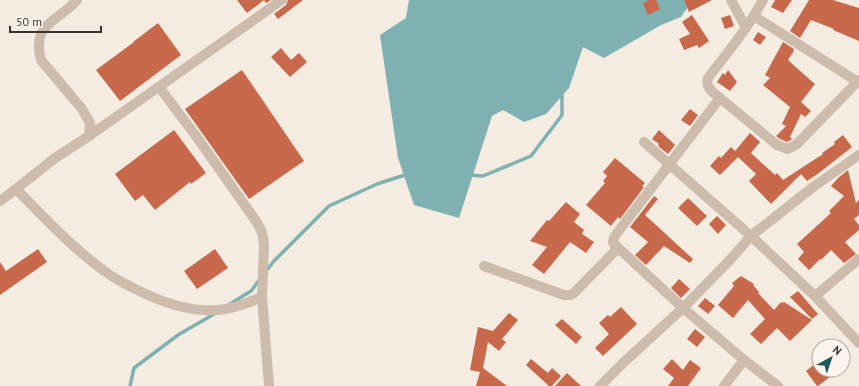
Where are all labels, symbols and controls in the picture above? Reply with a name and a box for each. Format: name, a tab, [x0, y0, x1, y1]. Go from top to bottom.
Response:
scale bar	[10, 8, 101, 34]
text: 50 m	[16, 14, 42, 29]
north arrow	[811, 338, 851, 378]
text: N	[830, 343, 845, 358]

